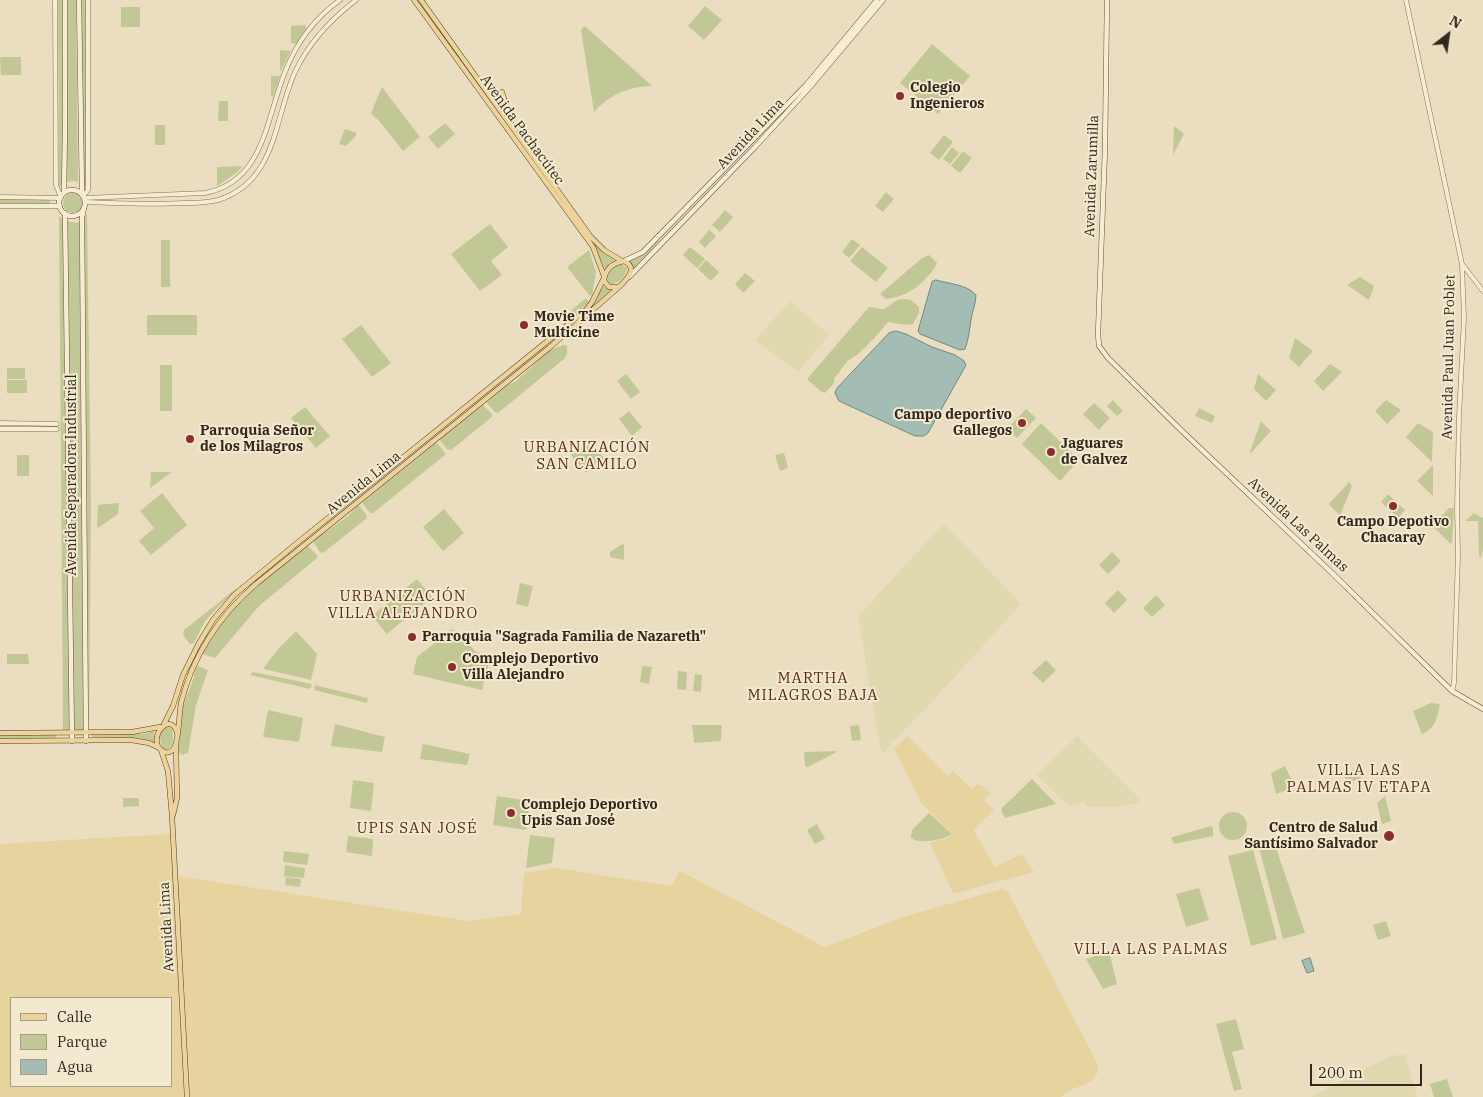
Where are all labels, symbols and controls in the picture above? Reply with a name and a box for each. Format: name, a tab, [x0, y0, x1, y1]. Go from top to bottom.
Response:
north arrow	[1423, 10, 1473, 60]
text: N	[1446, 11, 1465, 33]
street label: Avenida Pachacútec	[476, 72, 568, 188]
place label: Colegio Ingenieros	[910, 80, 984, 112]
marker: Colegio Ingenieros	[894, 90, 906, 102]
street label: Avenida Lima	[714, 95, 788, 173]
street label: Avenida Zarumilla	[1081, 115, 1103, 237]
street label: Avenida Paul Juan Poblet	[1439, 274, 1459, 440]
place label: Movie Time Multicine	[534, 309, 614, 342]
marker: Movie Time Multicine	[518, 319, 530, 331]
street label: Avenida Separadora Industrial	[64, 374, 80, 576]
place label: Campo deportivo Gallegos	[894, 407, 1012, 440]
marker: Campo deportivo Gallegos	[1016, 417, 1028, 429]
place label: Parroquia Señor de los Milagros	[200, 423, 314, 456]
marker: Parroquia Señor de los Milagros	[184, 433, 196, 445]
place label: Jaguares de Galvez	[1061, 436, 1127, 468]
district label: URBANIZACIÓN SAN CAMILO	[522, 439, 652, 474]
marker: Jaguares de Galvez	[1045, 446, 1057, 458]
street label: Avenida Lima	[324, 448, 404, 518]
street label: Avenida Las Palmas	[1244, 474, 1352, 576]
marker: Campo Depotivo Chacaray	[1387, 500, 1399, 512]
place label: Campo Depotivo Chacaray	[1337, 514, 1449, 546]
district label: URBANIZACIÓN VILLA ALEJANDRO	[326, 588, 480, 623]
place label: Parroquia "Sagrada Familia de Nazareth"	[422, 629, 706, 645]
marker: Parroquia "Sagrada Familia de Nazareth"	[406, 631, 418, 643]
place label: Complejo Deportivo Villa Alejandro	[462, 651, 599, 684]
marker: Complejo Deportivo Villa Alejandro	[446, 661, 458, 673]
district label: MARTHA MILAGROS BAJA	[746, 670, 880, 705]
district label: VILLA LAS PALMAS IV ETAPA	[1285, 762, 1433, 797]
place label: Complejo Deportivo Upis San José	[521, 797, 658, 830]
marker: Complejo Deportivo Upis San José	[505, 807, 517, 819]
district label: UPIS SAN JOSÉ	[355, 820, 479, 838]
place label: Centro de Salud Santísimo Salvador	[1244, 820, 1378, 852]
marker: Centro de Salud Santísimo Salvador	[1382, 829, 1396, 843]
street label: Avenida Lima	[156, 881, 178, 973]
district label: VILLA LAS PALMAS	[1072, 941, 1230, 959]
legend	[10, 997, 172, 1087]
text: Calle	[57, 1007, 92, 1026]
text: Parque	[57, 1032, 107, 1051]
scale bar	[1313, 1054, 1426, 1086]
text: Agua	[57, 1057, 93, 1076]
text: 200 m	[1318, 1063, 1363, 1082]

